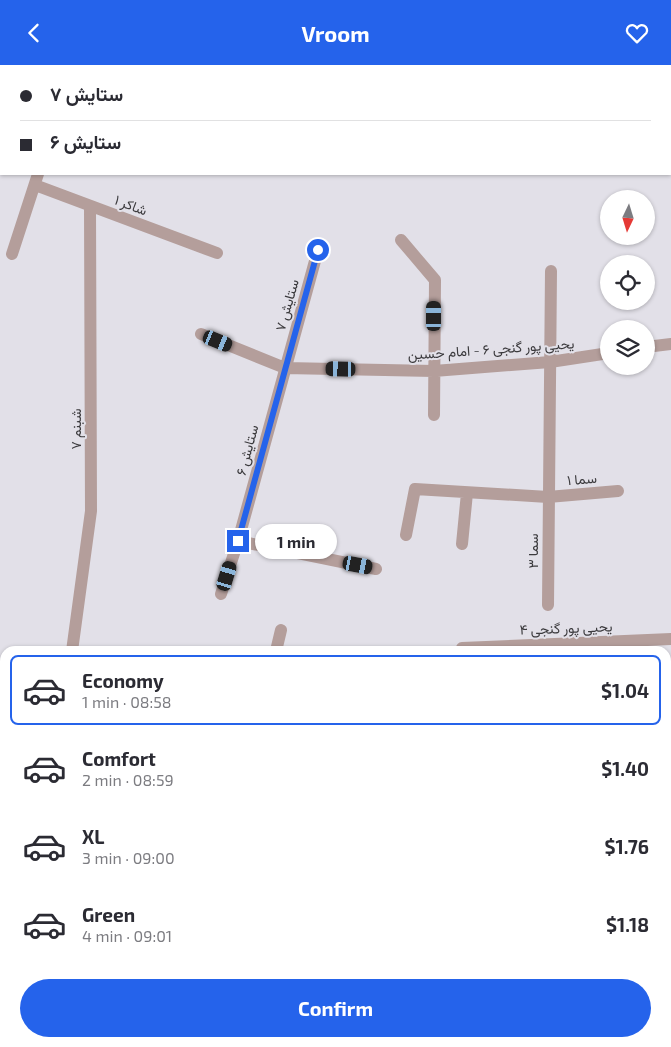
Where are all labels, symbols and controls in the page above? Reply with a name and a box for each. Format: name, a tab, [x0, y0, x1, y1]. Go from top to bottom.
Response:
icon: back	[20, 19, 48, 47]
icon: heart	[623, 19, 651, 47]
text: Vroom	[301, 20, 370, 46]
text: ستایش ۷	[50, 82, 123, 105]
text: ستایش ۶	[50, 130, 121, 153]
north arrow	[600, 190, 655, 245]
map controls	[600, 190, 655, 375]
street label: شاکر ۱	[112, 191, 150, 219]
route start	[307, 239, 329, 261]
button: locate	[600, 255, 655, 310]
street label: ستایش ۷	[271, 277, 303, 333]
car	[426, 301, 441, 331]
button: layers	[600, 320, 655, 375]
car	[201, 328, 234, 354]
street label: یحیی پور گنجی ۶ - امام حسین	[407, 334, 575, 365]
car	[325, 361, 356, 377]
street label: شبنم ۷	[67, 409, 85, 449]
street label: ستایش ۶	[232, 423, 262, 477]
street label: سما ۱	[566, 469, 598, 488]
callout: 1 min	[256, 523, 338, 559]
route end	[227, 530, 249, 552]
text: 1 min	[277, 532, 315, 551]
street label: سما ۳	[524, 533, 541, 569]
car	[341, 555, 374, 575]
car	[215, 559, 238, 593]
street label: یحیی پور گنجی ۴	[519, 617, 613, 640]
icon: car	[22, 668, 67, 713]
text: Economy	[82, 669, 164, 692]
text: $1.04	[601, 679, 649, 702]
text: 1 min · 08:58	[82, 692, 172, 711]
icon: car	[22, 746, 67, 791]
text: Comfort	[82, 747, 156, 770]
text: $1.40	[601, 757, 649, 780]
text: 2 min · 08:59	[82, 770, 174, 789]
icon: car	[22, 824, 67, 869]
text: XL	[82, 825, 104, 848]
text: $1.76	[605, 835, 649, 858]
text: 3 min · 09:00	[82, 848, 175, 867]
icon: car	[22, 902, 67, 947]
text: Green	[82, 903, 135, 926]
text: $1.18	[606, 913, 649, 936]
text: 4 min · 09:01	[82, 926, 172, 945]
button: Confirm	[20, 979, 651, 1037]

